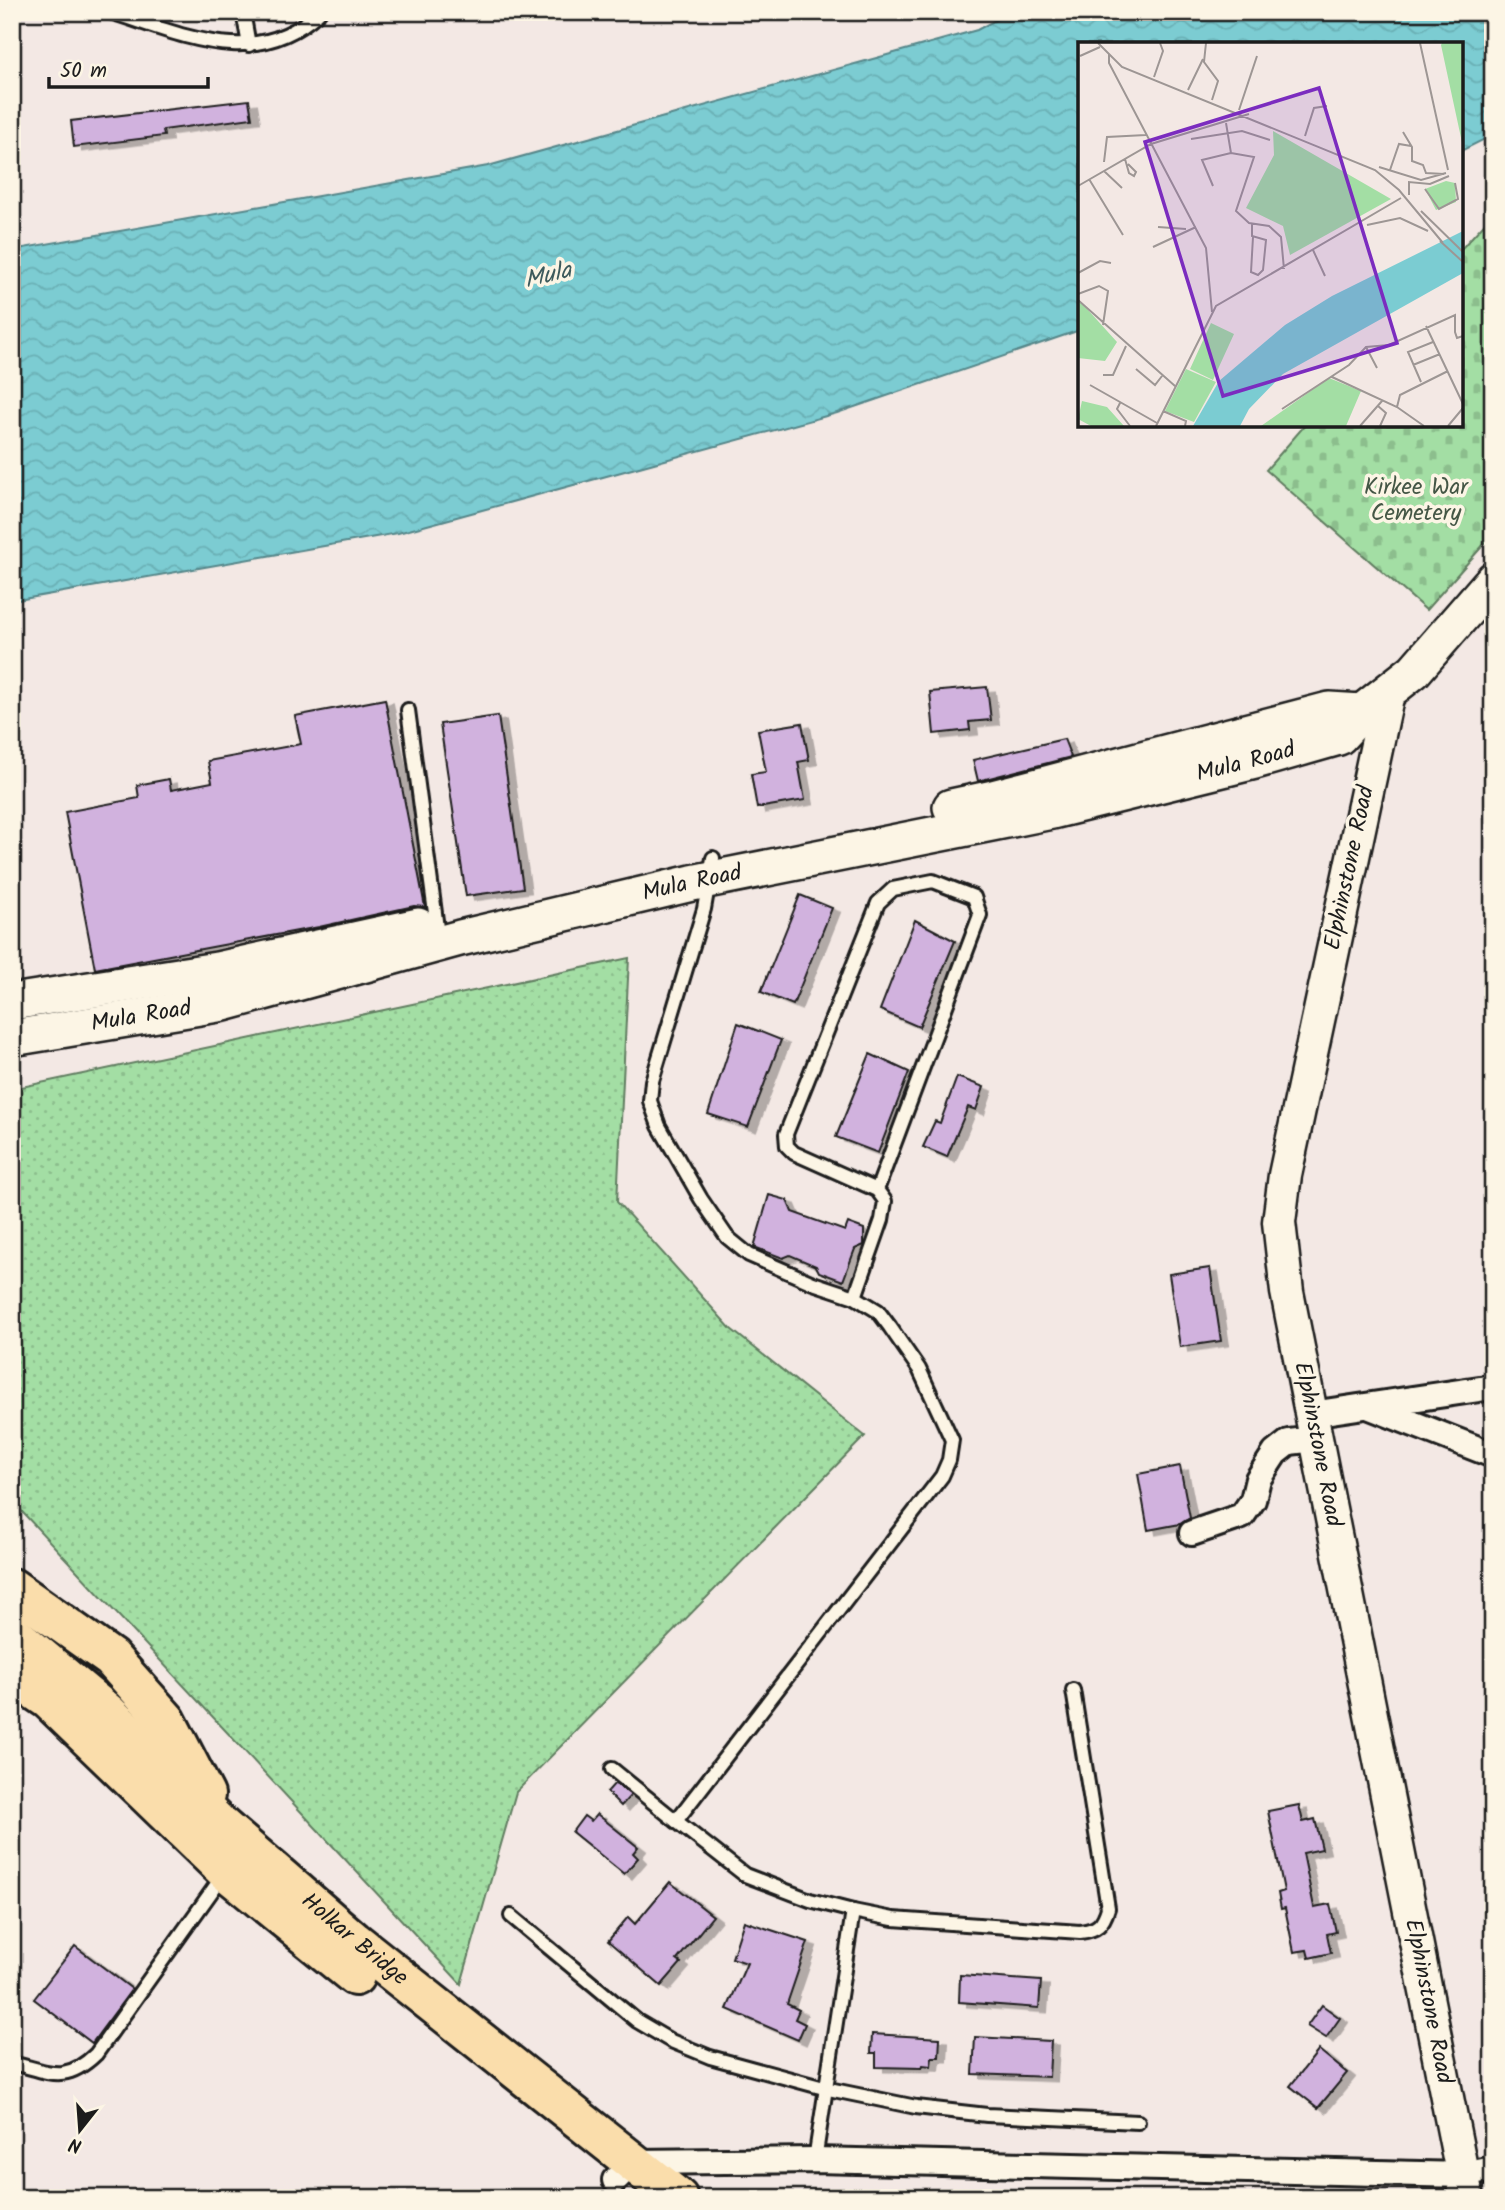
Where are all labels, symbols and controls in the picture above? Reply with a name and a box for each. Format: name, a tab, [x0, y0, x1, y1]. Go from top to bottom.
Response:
inset map	[1078, 42, 1463, 427]
scale bar	[49, 46, 208, 90]
text: 50 m	[60, 55, 107, 88]
water label: Mula	[520, 251, 578, 301]
park label: Kirkee War Cemetery	[1364, 470, 1469, 532]
street label: Mula Road	[1193, 732, 1300, 793]
street label: Elphinstone Road	[1315, 782, 1385, 954]
street label: Mula Road	[639, 855, 745, 912]
street label: Mula Road	[88, 991, 195, 1043]
street label: Elphinstone Road	[1283, 1359, 1351, 1530]
street label: Holkar Bridge	[292, 1884, 416, 1995]
street label: Elphinstone Road	[1394, 1916, 1462, 2087]
north arrow	[46, 2094, 116, 2164]
text: N	[65, 2128, 86, 2160]

